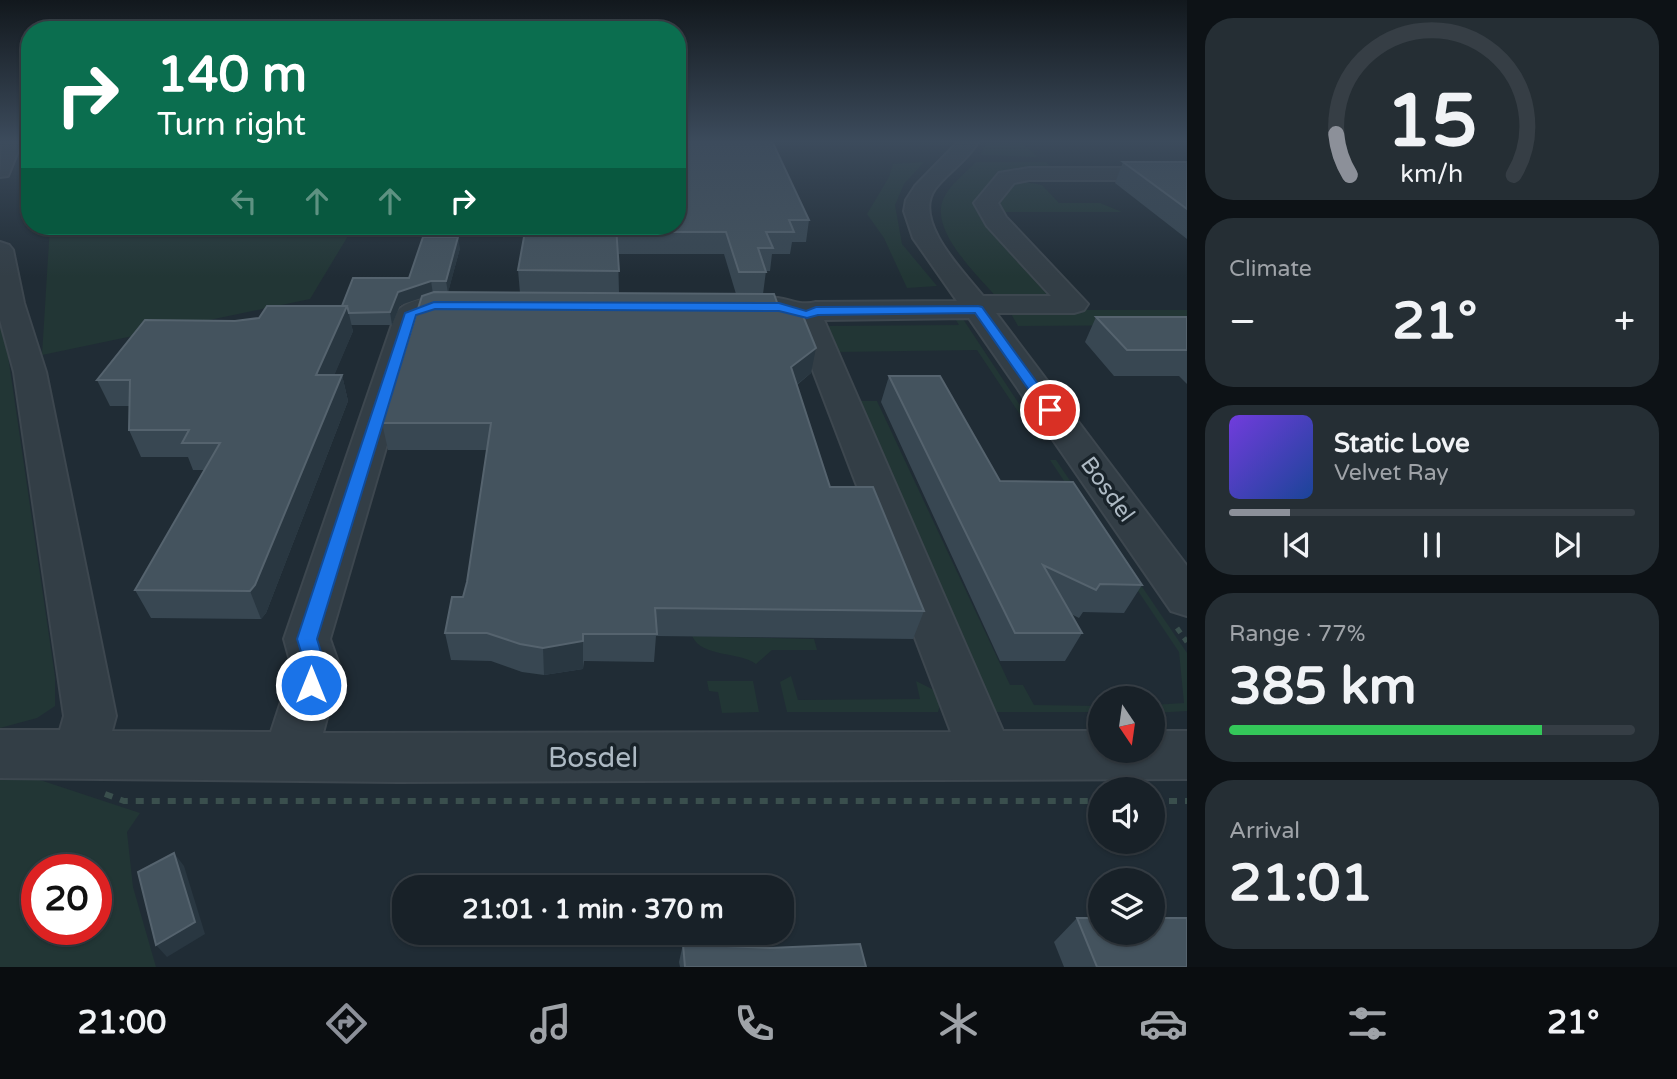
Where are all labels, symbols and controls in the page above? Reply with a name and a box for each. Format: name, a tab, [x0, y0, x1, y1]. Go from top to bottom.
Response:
text: 140 m	[157, 46, 307, 105]
icon: right	[42, 49, 133, 140]
text: 15	[1386, 78, 1478, 166]
text: Turn right	[157, 106, 306, 144]
text: km/h	[1401, 159, 1463, 189]
icon: left	[225, 182, 263, 220]
icon: ahead	[298, 182, 336, 220]
icon: ahead	[371, 182, 409, 220]
icon: right	[444, 182, 482, 220]
text: Climate	[1229, 255, 1312, 283]
text: 21°	[1392, 290, 1477, 353]
text: −	[1229, 299, 1256, 345]
text: +	[1614, 299, 1635, 345]
pin	[1020, 380, 1080, 440]
icon: arrive	[1031, 391, 1069, 429]
text: Static Love	[1334, 428, 1470, 459]
street label: Bosdel	[1074, 451, 1140, 528]
text: Velvet Ray	[1334, 459, 1449, 487]
icon: previous	[1278, 526, 1316, 564]
icon: pause	[1413, 526, 1451, 564]
icon: next	[1548, 526, 1586, 564]
text: Range · 77%	[1229, 620, 1365, 648]
position arrow	[274, 648, 348, 722]
text: 385 km	[1229, 655, 1417, 718]
north arrow	[1088, 686, 1166, 763]
map controls	[1088, 686, 1165, 945]
street label: Bosdel	[548, 741, 638, 775]
button: sound	[1088, 777, 1165, 854]
text: Arrival	[1229, 817, 1300, 845]
text: 21:01	[1229, 852, 1373, 915]
speed limit sign: 20	[21, 854, 112, 945]
button: layers	[1088, 868, 1165, 945]
text: 21:01 · 1 min · 370 m	[462, 894, 724, 925]
icon: directions	[322, 999, 371, 1048]
icon: music	[526, 999, 575, 1048]
icon: phone	[730, 999, 779, 1048]
icon: climate	[934, 999, 983, 1048]
icon: car	[1139, 999, 1188, 1048]
icon: filters	[1343, 999, 1392, 1048]
text: 21:00	[78, 1004, 166, 1042]
text: 21°	[1547, 1004, 1599, 1042]

